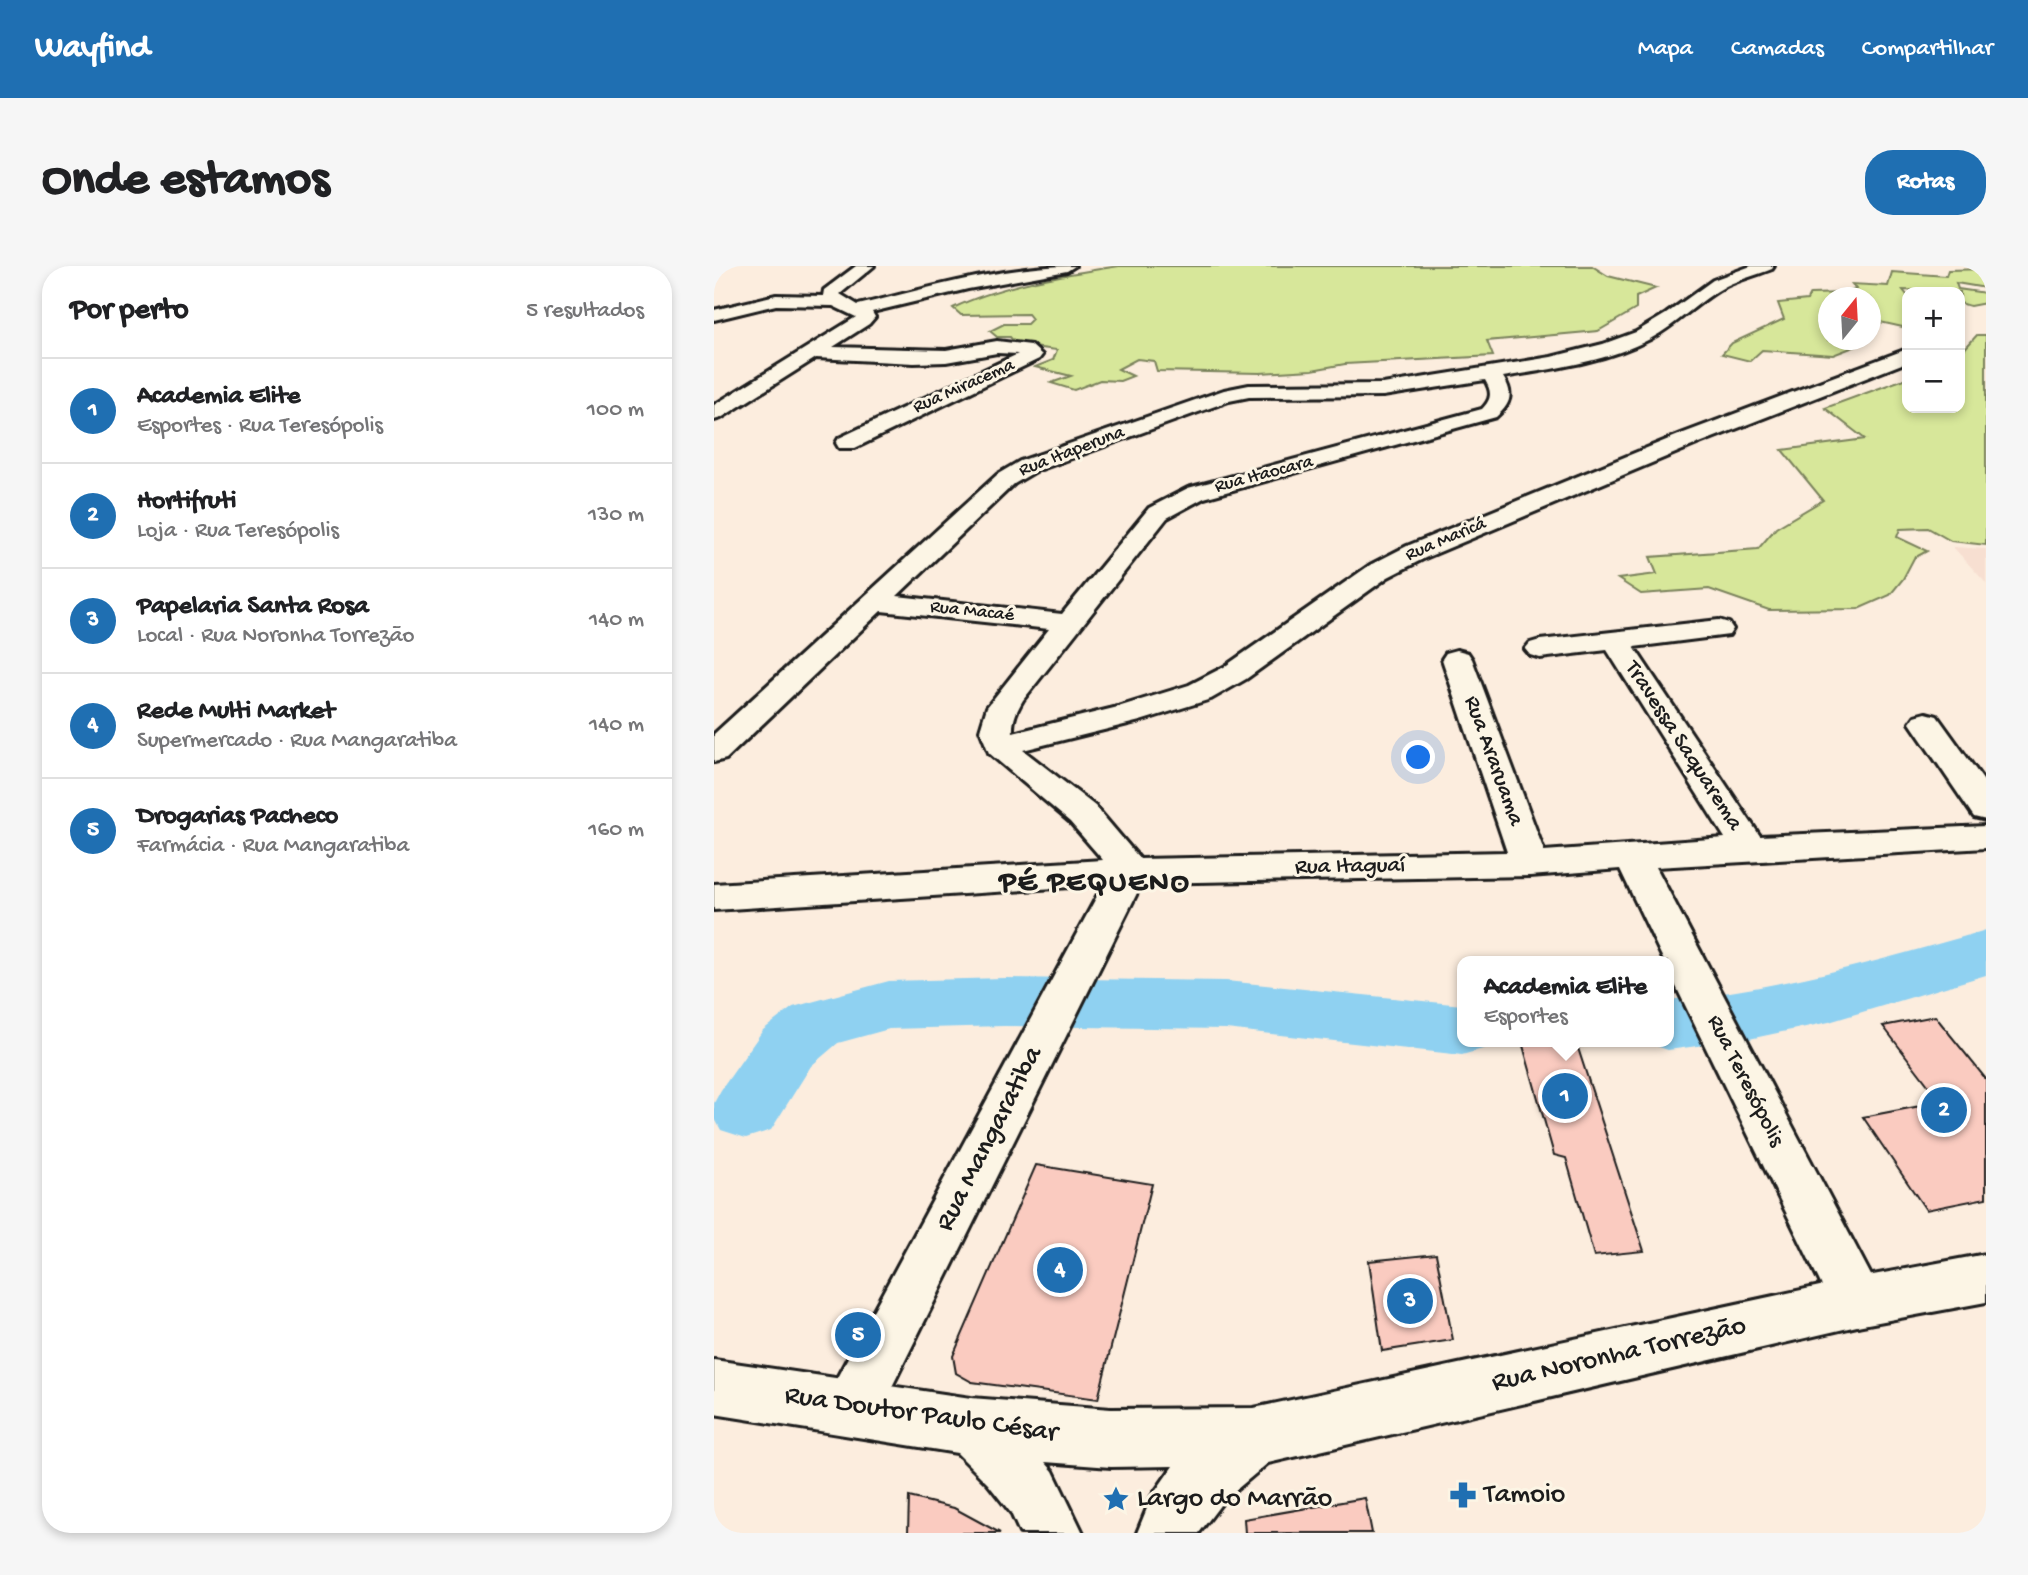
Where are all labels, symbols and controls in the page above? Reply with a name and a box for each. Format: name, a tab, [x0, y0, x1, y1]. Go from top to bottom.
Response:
text: Wayfind	[35, 30, 150, 68]
text: Mapa	[1638, 35, 1693, 64]
text: Camadas	[1731, 35, 1824, 64]
text: Compartilhar	[1862, 35, 1993, 64]
button: Rotas	[1865, 150, 1986, 215]
text: Onde estamos	[42, 153, 329, 211]
north arrow	[1818, 287, 1881, 350]
map controls	[1902, 287, 1965, 413]
button: +	[1902, 287, 1965, 350]
text: Por perto	[70, 294, 189, 329]
text: 5 resultados	[526, 298, 644, 325]
button: −	[1902, 350, 1965, 413]
street label: Rua Miracema	[910, 354, 1020, 420]
text: Academia Elite	[137, 382, 301, 413]
text: 1	[88, 397, 98, 424]
text: 100 m	[587, 397, 644, 424]
text: Esportes · Rua Teresópolis	[137, 413, 383, 440]
street label: Rua Itaperuna	[1016, 421, 1129, 483]
street label: Rua Itaocara	[1212, 450, 1317, 499]
text: Hortifruti	[137, 487, 236, 518]
text: 2	[87, 502, 99, 529]
text: 130 m	[588, 502, 644, 529]
street label: Rua Maricá	[1402, 512, 1491, 567]
text: Loja · Rua Teresópolis	[137, 518, 339, 545]
text: Papelaria Santa Rosa	[137, 592, 369, 623]
street label: Rua Macaé	[929, 596, 1015, 628]
text: 3	[87, 607, 99, 634]
text: 140 m	[589, 607, 644, 634]
text: Local · Rua Noronha Torrezão	[137, 623, 415, 650]
street label: Travessa Saquarema	[1617, 654, 1749, 837]
street label: Rua Araruama	[1457, 692, 1529, 831]
text: Rede Multi Market	[137, 697, 335, 728]
text: 4	[88, 712, 98, 739]
text: 140 m	[589, 712, 644, 739]
text: Supermercado · Rua Mangaratiba	[137, 728, 457, 755]
your location	[1401, 740, 1435, 774]
text: Drogarias Pacheco	[137, 802, 338, 833]
text: 5	[87, 817, 99, 844]
text: 160 m	[588, 817, 644, 844]
text: Farmácia · Rua Mangaratiba	[137, 833, 409, 860]
street label: Rua Itaguaí	[1295, 853, 1406, 881]
district label: PÉ PEQUENO	[997, 866, 1191, 902]
popup	[1457, 956, 1674, 1047]
text: Academia Elite	[1484, 973, 1647, 1004]
text: Esportes	[1484, 1004, 1568, 1031]
street label: Rua Teresópolis	[1700, 1011, 1790, 1152]
street label: Rua Mangaratiba	[929, 1040, 1051, 1237]
pin: 1	[1542, 1070, 1588, 1122]
pin: 2	[1921, 1084, 1967, 1136]
pin: 4	[1037, 1244, 1083, 1296]
pin: 3	[1387, 1275, 1433, 1327]
pin: 5	[835, 1309, 881, 1361]
street label: Rua Noronha Torrezão	[1489, 1310, 1749, 1400]
street label: Rua Doutor Paulo César	[782, 1380, 1062, 1451]
place label: Tamoio	[1482, 1479, 1565, 1512]
pharmacy icon: Tamoio	[1448, 1480, 1478, 1510]
place label: Largo do Marrão	[1137, 1483, 1332, 1516]
place icon: Largo do Marrão	[1101, 1484, 1131, 1514]

